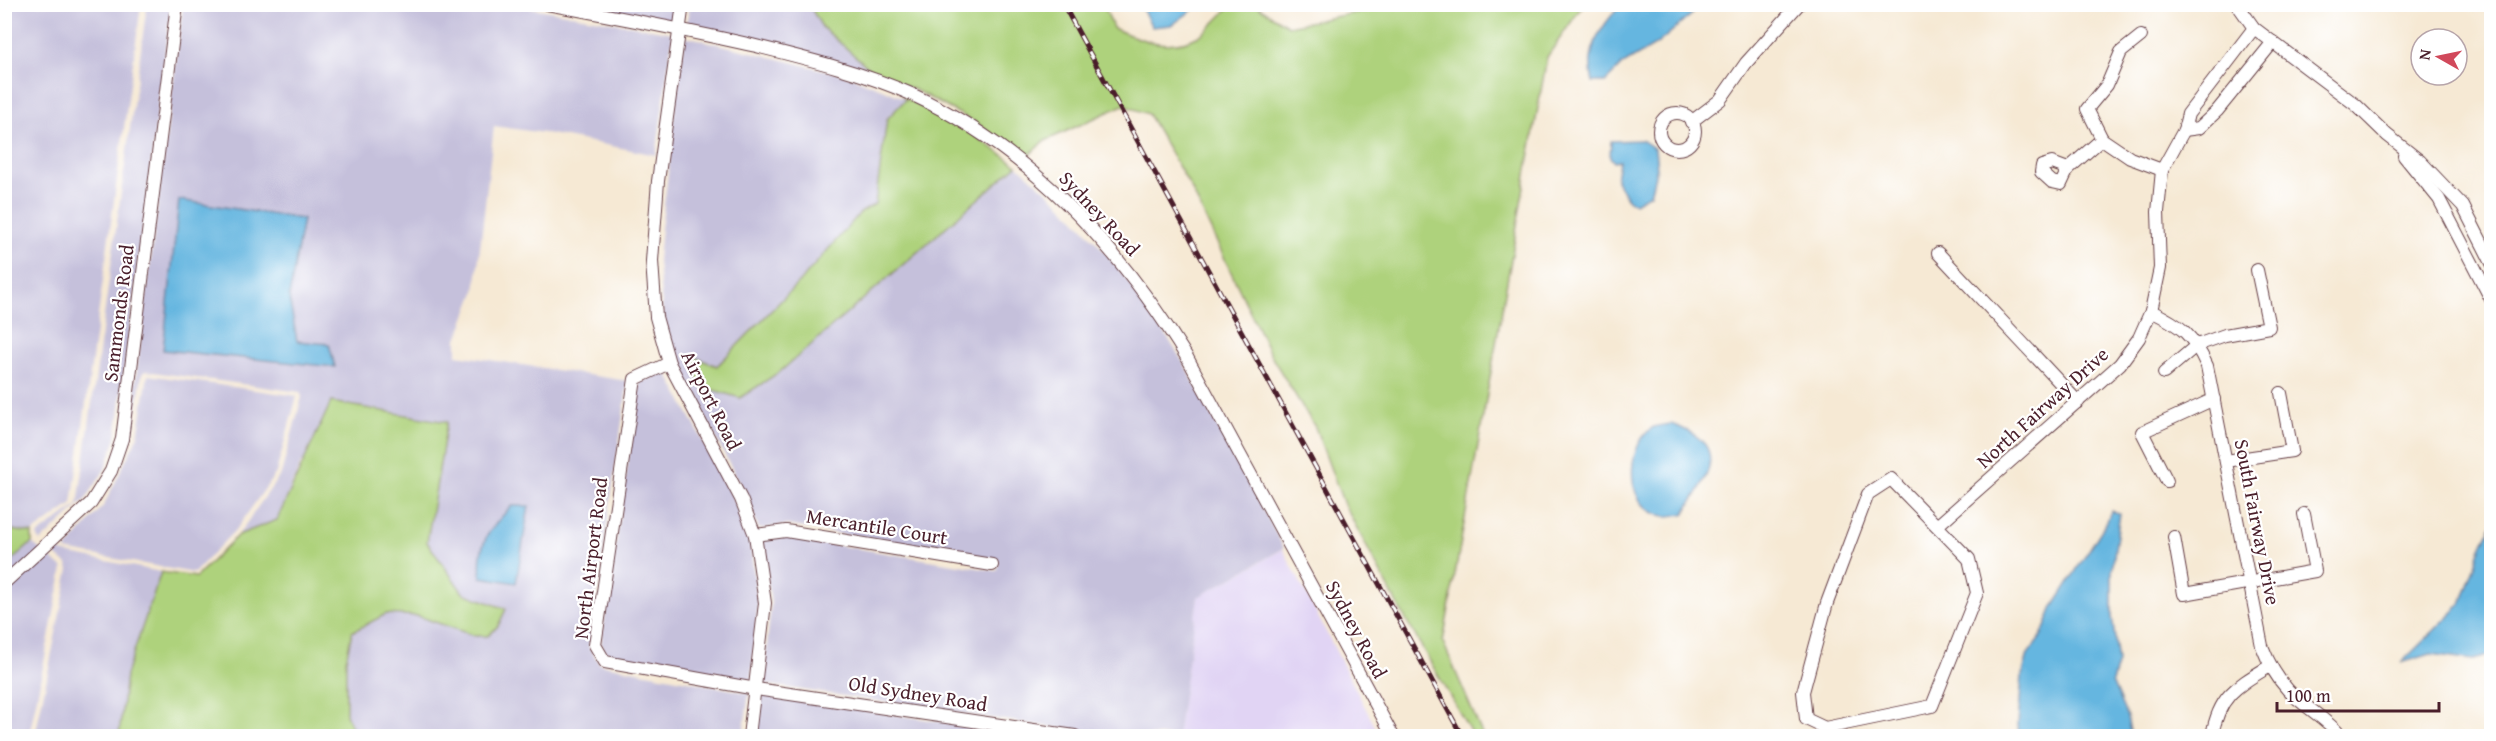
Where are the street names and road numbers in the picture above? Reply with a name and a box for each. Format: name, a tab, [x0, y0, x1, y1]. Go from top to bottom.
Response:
street label: Sydney Road	[1053, 164, 1147, 262]
street label: Sammonds Road	[95, 242, 141, 383]
street label: North Fairway Drive	[1969, 340, 2115, 474]
street label: Airport Road	[674, 345, 750, 455]
street label: South Fairway Drive	[2228, 437, 2288, 607]
street label: North Airport Road	[566, 475, 614, 641]
street label: Mercantile Court	[804, 501, 950, 551]
street label: Sydney Road	[1319, 575, 1395, 683]
street label: Old Sydney Road	[847, 668, 990, 718]

